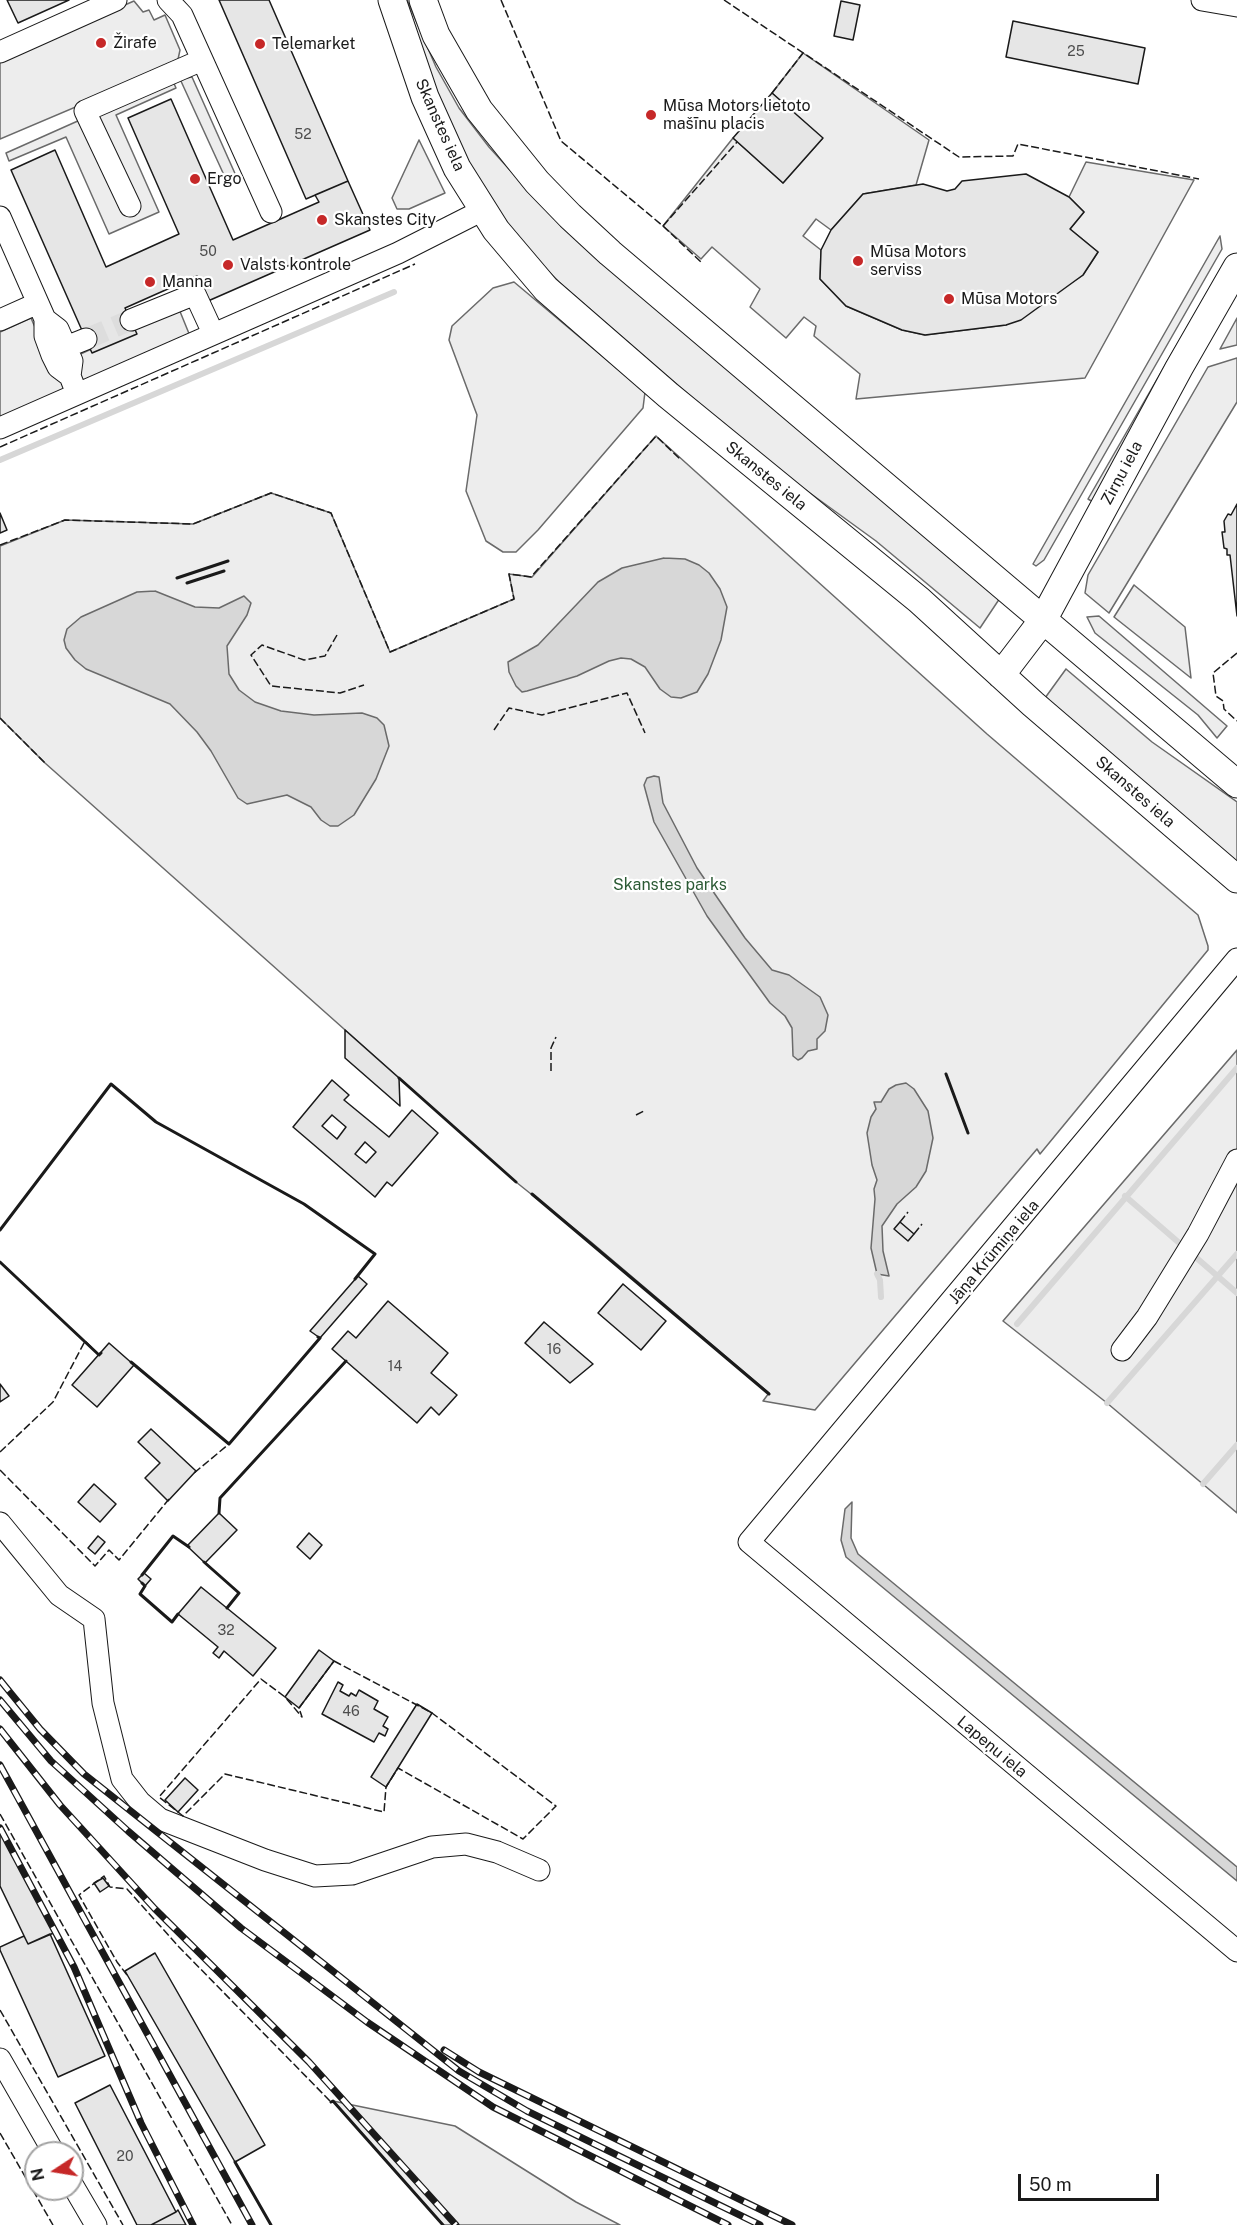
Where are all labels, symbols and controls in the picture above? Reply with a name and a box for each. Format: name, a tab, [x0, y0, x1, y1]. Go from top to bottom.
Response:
place label: Žirafe	[113, 33, 157, 53]
place label: Telemarket	[272, 34, 355, 54]
marker: Žirafe	[94, 36, 108, 50]
marker: Telemarket	[253, 37, 267, 51]
house number: 25	[1067, 44, 1085, 60]
street label: Skanstes iela	[411, 76, 469, 174]
place label: Mūsa Motors lietoto mašīnu placis	[663, 96, 810, 134]
marker: Mūsa Motors lietoto mašīnu placis	[644, 108, 658, 122]
house number: 52	[294, 127, 312, 143]
place label: Ergo	[207, 169, 241, 189]
marker: Ergo	[188, 172, 202, 186]
place label: Skanstes City	[334, 210, 436, 230]
marker: Skanstes City	[315, 213, 329, 227]
place label: Mūsa Motors serviss	[870, 242, 966, 280]
house number: 50	[199, 244, 217, 260]
marker: Mūsa Motors serviss	[851, 254, 865, 268]
place label: Valsts kontrole	[240, 255, 351, 275]
marker: Valsts kontrole	[221, 258, 235, 272]
place label: Manna	[162, 272, 212, 292]
marker: Manna	[143, 275, 157, 289]
place label: Mūsa Motors	[961, 289, 1057, 309]
marker: Mūsa Motors	[942, 292, 956, 306]
street label: Skanstes iela	[721, 437, 811, 515]
street label: Zirņu iela	[1097, 438, 1147, 508]
street label: Skanstes iela	[1091, 752, 1179, 832]
park label: Skanstes parks	[613, 875, 727, 895]
street label: Jāņa Krūmiņa iela	[945, 1196, 1043, 1308]
house number: 16	[547, 1342, 561, 1358]
house number: 14	[388, 1359, 402, 1375]
house number: 32	[217, 1623, 235, 1639]
house number: 46	[342, 1704, 360, 1720]
street label: Lapeņu iela	[953, 1712, 1031, 1782]
north arrow	[24, 2141, 84, 2201]
house number: 20	[117, 2149, 133, 2165]
scale bar	[1021, 2162, 1162, 2200]
text: N	[27, 2166, 48, 2183]
text: 50 m	[1029, 2174, 1072, 2195]

